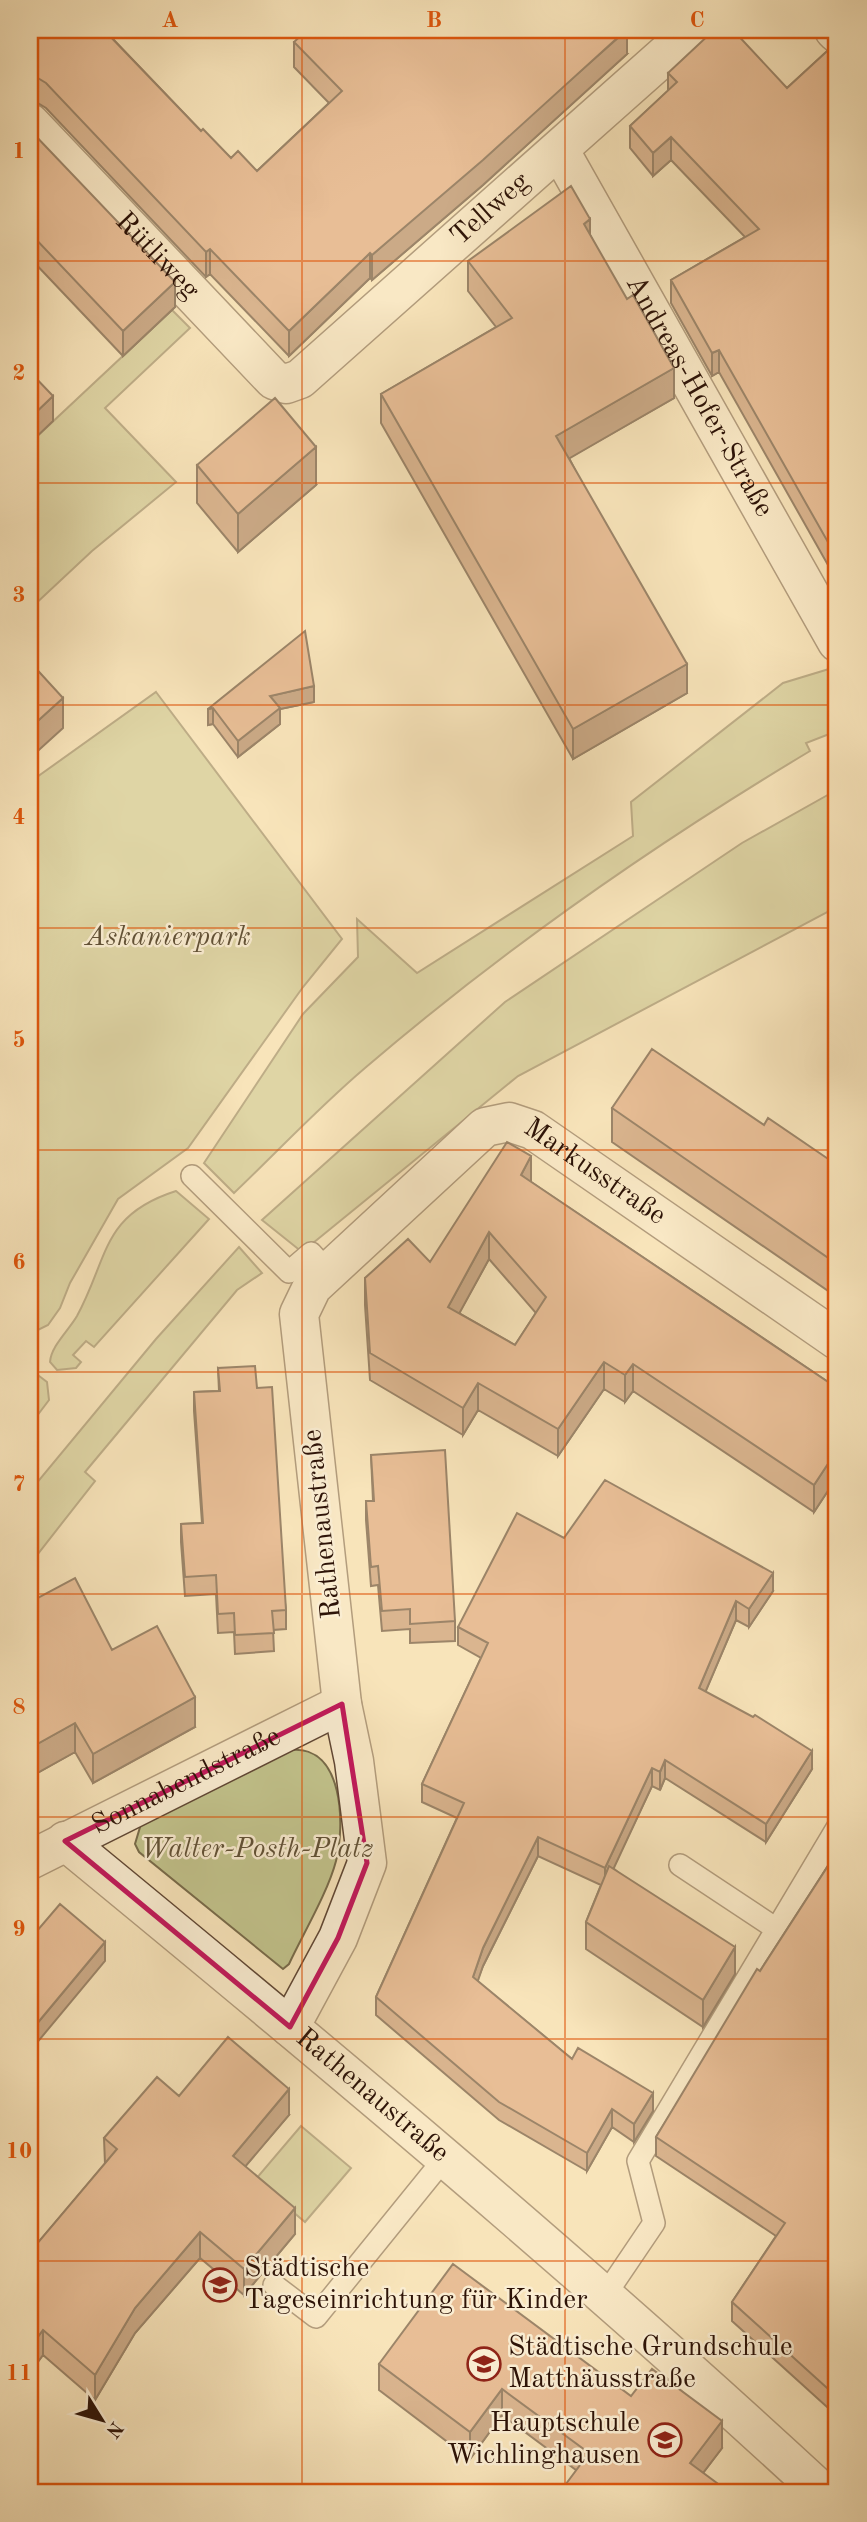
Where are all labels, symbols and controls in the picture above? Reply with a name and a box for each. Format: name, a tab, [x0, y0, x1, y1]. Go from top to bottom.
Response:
text: A	[161, 9, 179, 32]
text: B	[426, 9, 442, 32]
text: C	[689, 9, 705, 32]
text: 1	[12, 140, 26, 163]
street label: Tellweg	[446, 168, 535, 251]
street label: Rütliweg	[109, 208, 204, 305]
street label: Andreas-Hofer-Straße	[620, 271, 778, 522]
text: 2	[12, 362, 26, 385]
text: 3	[12, 584, 26, 607]
text: 4	[12, 806, 26, 829]
park label: Askanierpark	[83, 924, 251, 952]
text: 5	[12, 1029, 26, 1052]
street label: Markusstraße	[518, 1114, 670, 1231]
text: 6	[12, 1251, 26, 1274]
street label: Rathenaustraße	[299, 1428, 347, 1620]
text: 7	[12, 1473, 26, 1496]
text: 8	[12, 1696, 26, 1719]
street label: Sonnabendstraße	[88, 1723, 285, 1841]
park label: Walter-Posth-Platz	[140, 1836, 374, 1864]
text: 9	[12, 1918, 26, 1941]
street label: Rathenaustraße	[290, 2024, 454, 2168]
text: 10	[6, 2140, 32, 2163]
place label: Städtische Tageseinrichtung für Kinder	[244, 2255, 588, 2315]
school or university icon: Städtische Tageseinrichtung für Kinder	[201, 2266, 239, 2304]
place label: Städtische Grundschule Matthäusstraße	[508, 2334, 793, 2394]
school or university icon: Städtische Grundschule Matthäusstraße	[465, 2345, 503, 2383]
text: 11	[6, 2362, 32, 2385]
north arrow	[66, 2386, 136, 2456]
place label: Hauptschule Wichlinghausen	[447, 2410, 640, 2470]
text: N	[101, 2417, 126, 2441]
school or university icon: Hauptschule Wichlinghausen	[646, 2421, 684, 2459]

